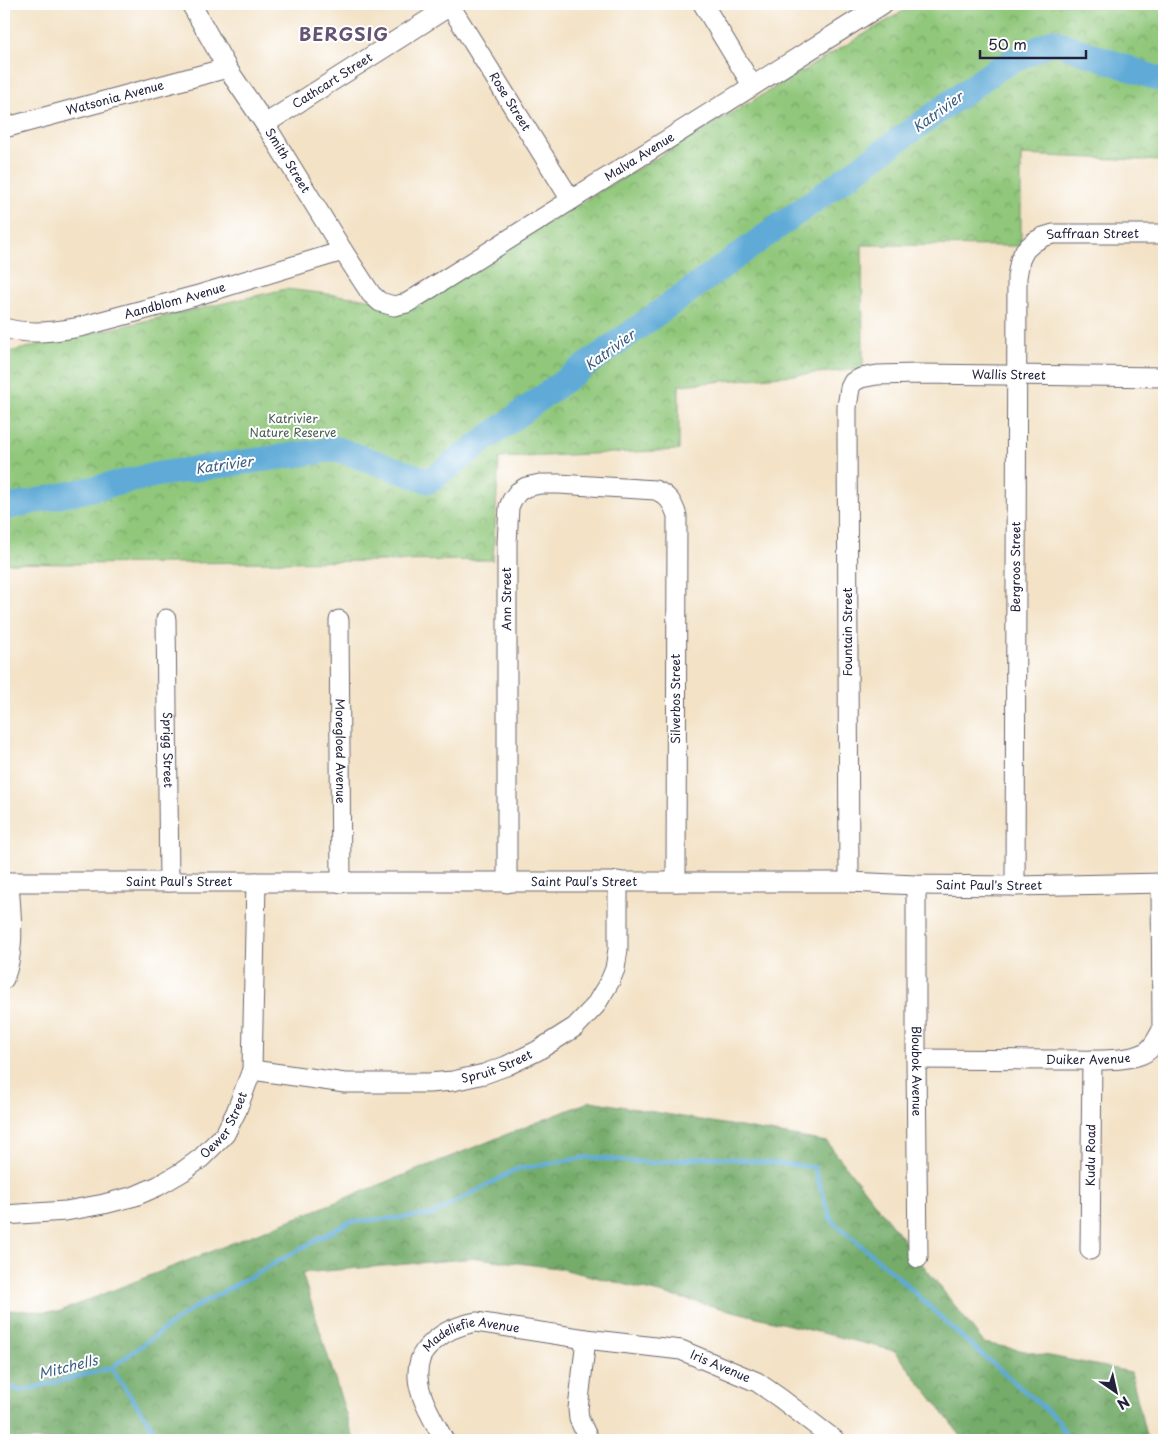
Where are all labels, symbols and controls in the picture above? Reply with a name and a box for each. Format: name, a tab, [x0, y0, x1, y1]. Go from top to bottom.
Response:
district label: BERGSIG	[299, 20, 389, 47]
scale bar	[980, 28, 1087, 60]
text: 50 m	[988, 32, 1027, 55]
street label: Cathcart Street	[288, 48, 376, 112]
street label: Rose Street	[485, 68, 536, 134]
street label: Watsonia Avenue	[64, 75, 166, 119]
water label: Katrivier	[908, 85, 969, 137]
street label: Smith Street	[261, 124, 315, 196]
street label: Malva Avenue	[601, 127, 678, 185]
street label: Saffraan Street	[1044, 224, 1139, 243]
street label: Aandblom Avenue	[122, 277, 228, 323]
water label: Katrivier	[580, 323, 641, 375]
street label: Wallis Street	[972, 365, 1046, 384]
park label: Katrivier Nature Reserve	[250, 409, 336, 441]
water label: Katrivier	[194, 450, 256, 479]
street label: Bergroos Street	[1006, 521, 1024, 612]
street label: Ann Street	[497, 567, 515, 631]
street label: Fountain Street	[838, 587, 856, 676]
street label: Silverbos Street	[666, 654, 684, 744]
street label: Moregloed Avenue	[332, 698, 350, 804]
street label: Sprigg Street	[159, 712, 178, 788]
street label: Saint Paul's Street	[126, 872, 232, 890]
street label: Saint Paul's Street	[531, 872, 637, 890]
street label: Saint Paul's Street	[936, 875, 1042, 894]
street label: Bloubok Avenue	[908, 1026, 927, 1117]
street label: Spruit Street	[459, 1045, 535, 1087]
street label: Duiker Avenue	[1046, 1048, 1131, 1068]
street label: Oewer Street	[195, 1089, 251, 1162]
street label: Kudu Road	[1081, 1124, 1099, 1186]
street label: Madeliefie Avenue	[418, 1312, 521, 1355]
street label: Iris Avenue	[688, 1345, 754, 1386]
water label: Mitchells	[36, 1349, 101, 1384]
north arrow	[1090, 1366, 1140, 1416]
text: N	[1113, 1391, 1134, 1415]

